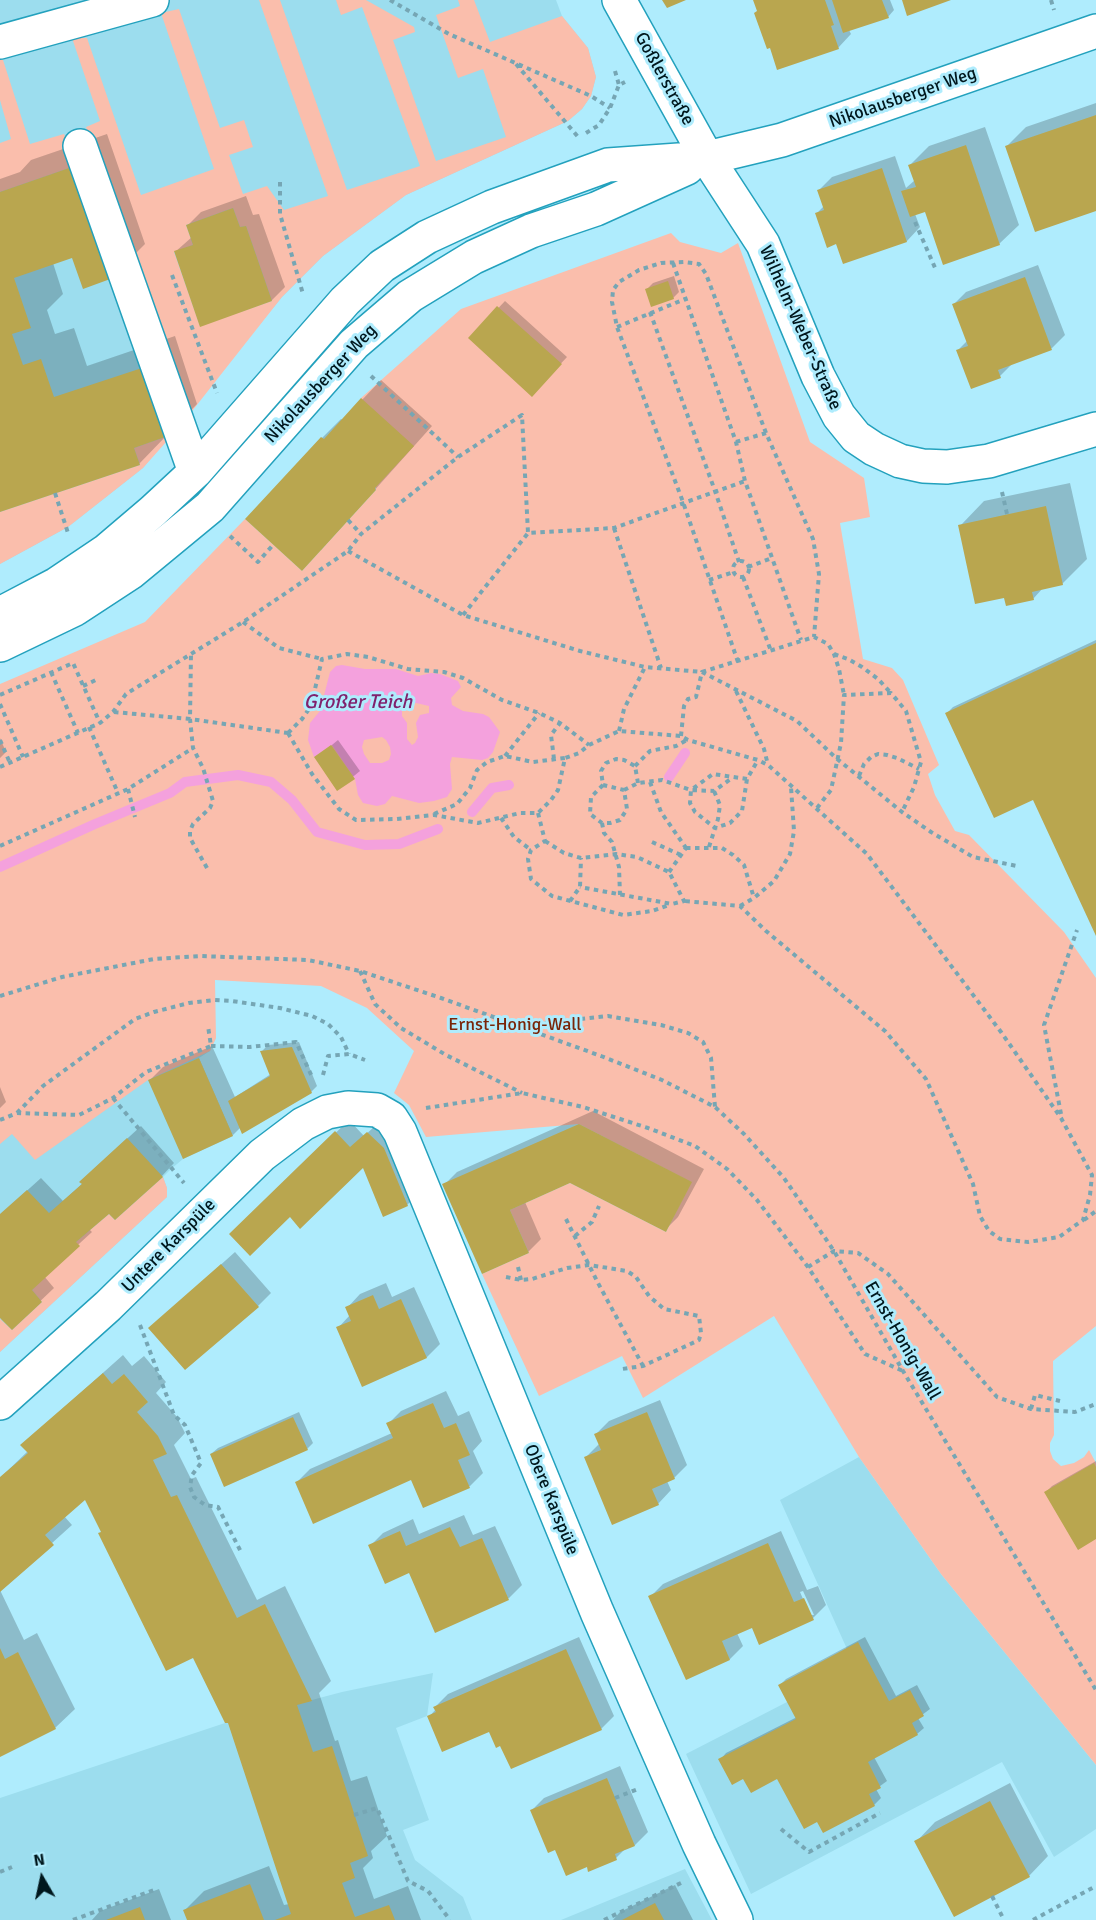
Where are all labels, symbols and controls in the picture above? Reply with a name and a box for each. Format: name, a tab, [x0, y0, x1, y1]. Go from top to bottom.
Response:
street label: Goßlerstraße	[630, 29, 698, 129]
street label: Nikolausberger Weg	[826, 63, 980, 133]
street label: Wilhelm-Weber-Straße	[754, 243, 846, 413]
street label: Nikolausberger Weg	[260, 320, 382, 448]
water label: Großer Teich	[304, 691, 412, 715]
park label: Ernst-Honig-Wall	[448, 1014, 582, 1036]
street label: Untere Karspüle	[117, 1194, 221, 1298]
street label: Ernst-Honig-Wall	[859, 1278, 945, 1404]
street label: Obere Karspüle	[519, 1442, 583, 1558]
north arrow	[12, 1848, 72, 1908]
text: N	[32, 1849, 46, 1871]

